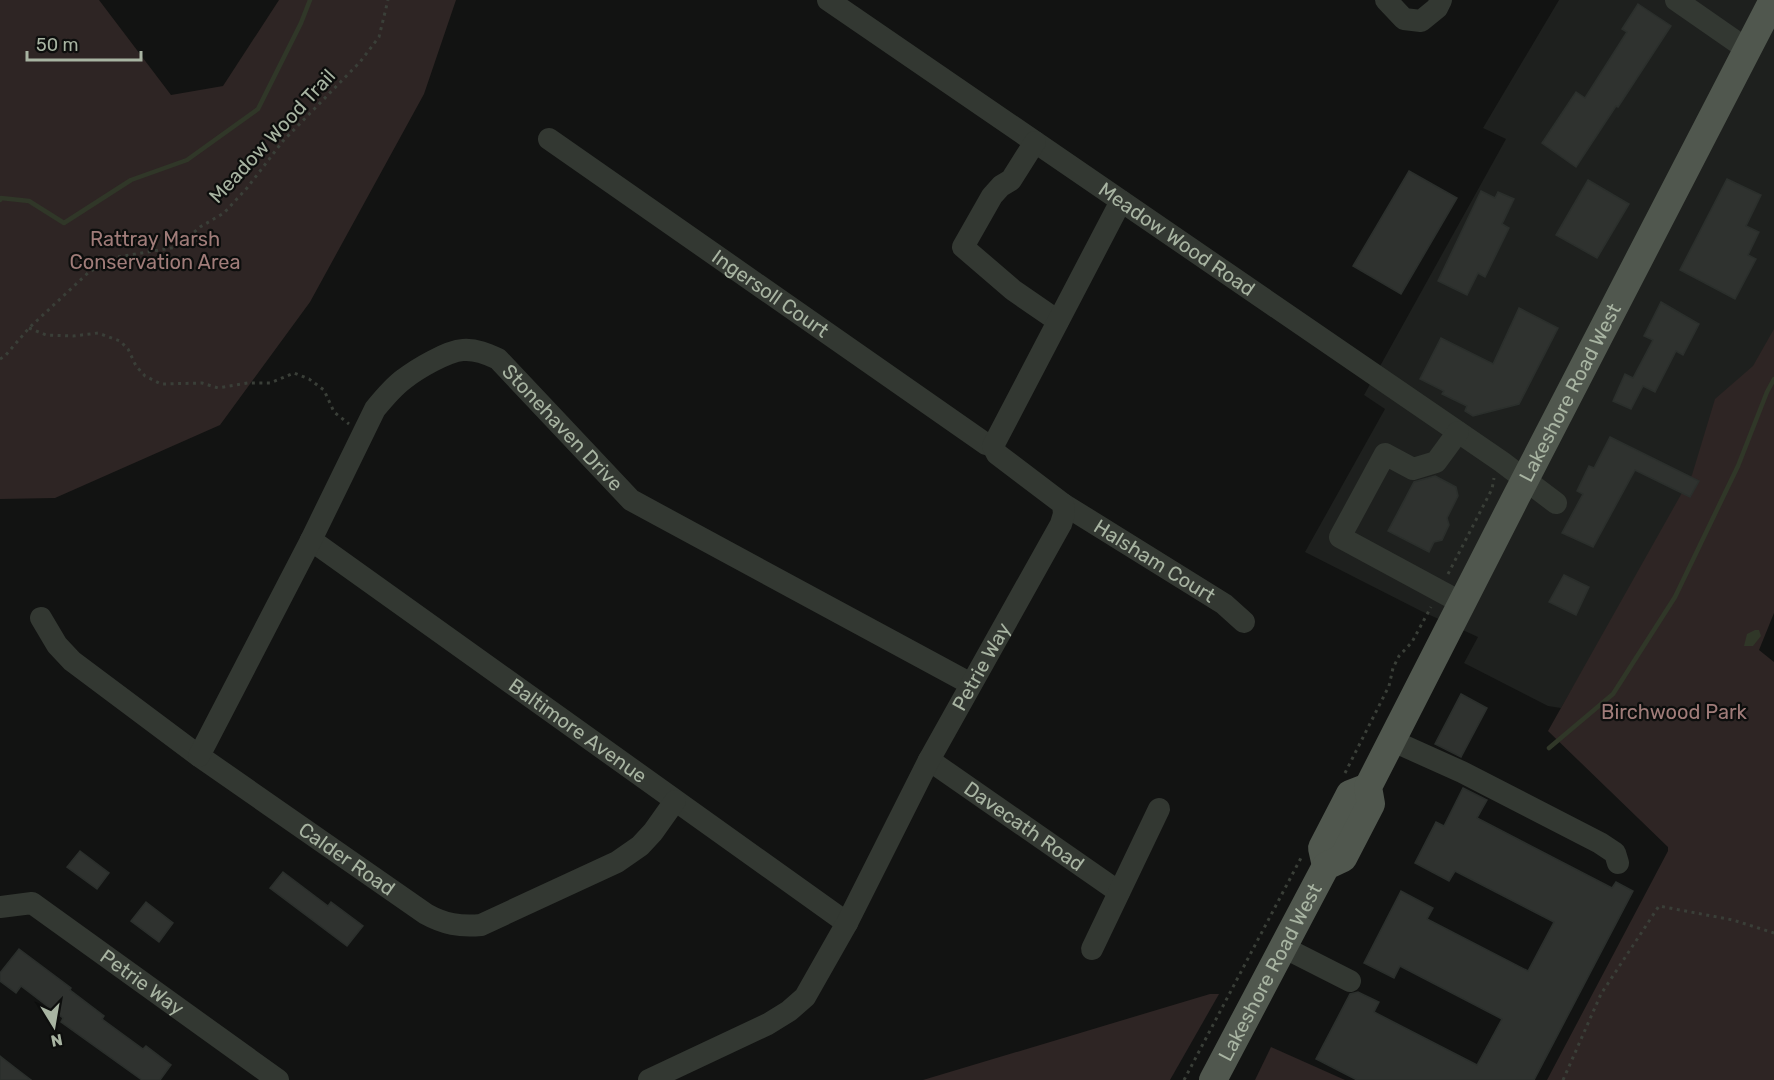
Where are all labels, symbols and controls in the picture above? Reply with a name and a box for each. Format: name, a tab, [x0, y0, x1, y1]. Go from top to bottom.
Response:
scale bar	[27, 24, 141, 62]
text: 50 m	[36, 34, 79, 56]
street label: Meadow Wood Trail	[204, 64, 340, 208]
street label: Meadow Wood Road	[1094, 177, 1260, 301]
park label: Rattray Marsh Conservation Area	[69, 227, 241, 274]
street label: Ingersoll Court	[707, 244, 834, 343]
street label: Lakeshore Road West	[1514, 299, 1626, 486]
street label: Stonehaven Drive	[497, 359, 628, 496]
street label: Halsham Court	[1090, 514, 1220, 608]
street label: Petrie Way	[947, 618, 1015, 715]
street label: Baltimore Avenue	[504, 673, 652, 788]
park label: Birchwood Park	[1601, 700, 1748, 724]
street label: Davecath Road	[960, 776, 1089, 876]
street label: Calder Road	[294, 817, 400, 901]
street label: Lakeshore Road West	[1213, 879, 1327, 1065]
street label: Petrie Way	[96, 944, 189, 1020]
north arrow	[24, 996, 84, 1056]
text: N	[49, 1030, 64, 1051]

